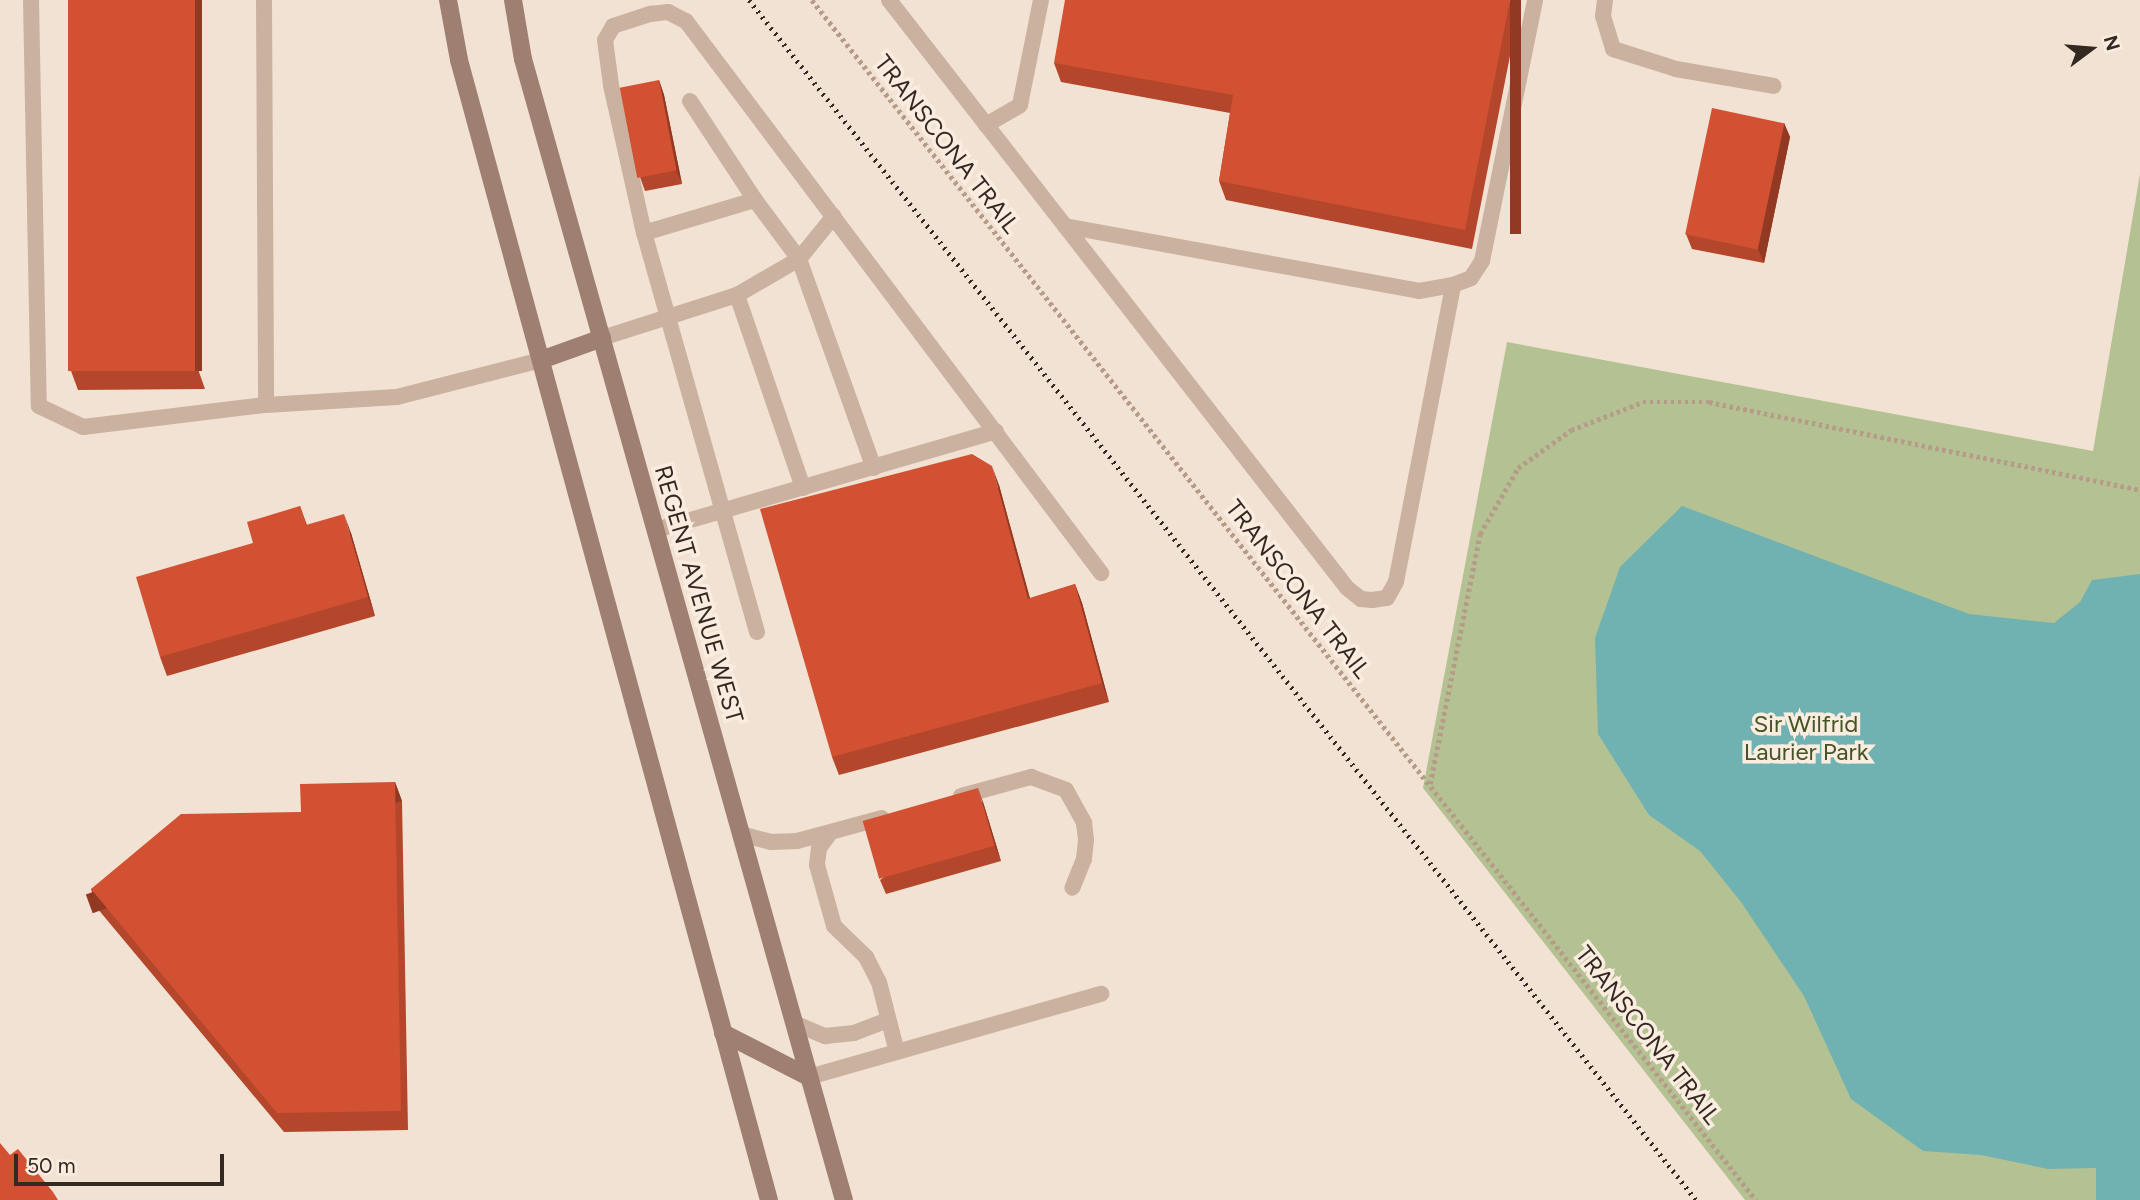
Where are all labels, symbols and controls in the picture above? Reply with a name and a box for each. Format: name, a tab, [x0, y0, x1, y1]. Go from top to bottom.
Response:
north arrow	[2056, 14, 2126, 84]
text: N	[2099, 33, 2125, 53]
street label: TRANSCONA TRAIL	[869, 49, 1025, 239]
street label: REGENT AVENUE WEST	[648, 462, 750, 726]
street label: TRANSCONA TRAIL	[1220, 494, 1376, 684]
park label: Sir Wilfrid Laurier Park	[1744, 710, 1868, 766]
street label: TRANSCONA TRAIL	[1570, 940, 1726, 1130]
scale bar	[18, 1140, 228, 1184]
text: 50 m	[27, 1153, 76, 1178]

